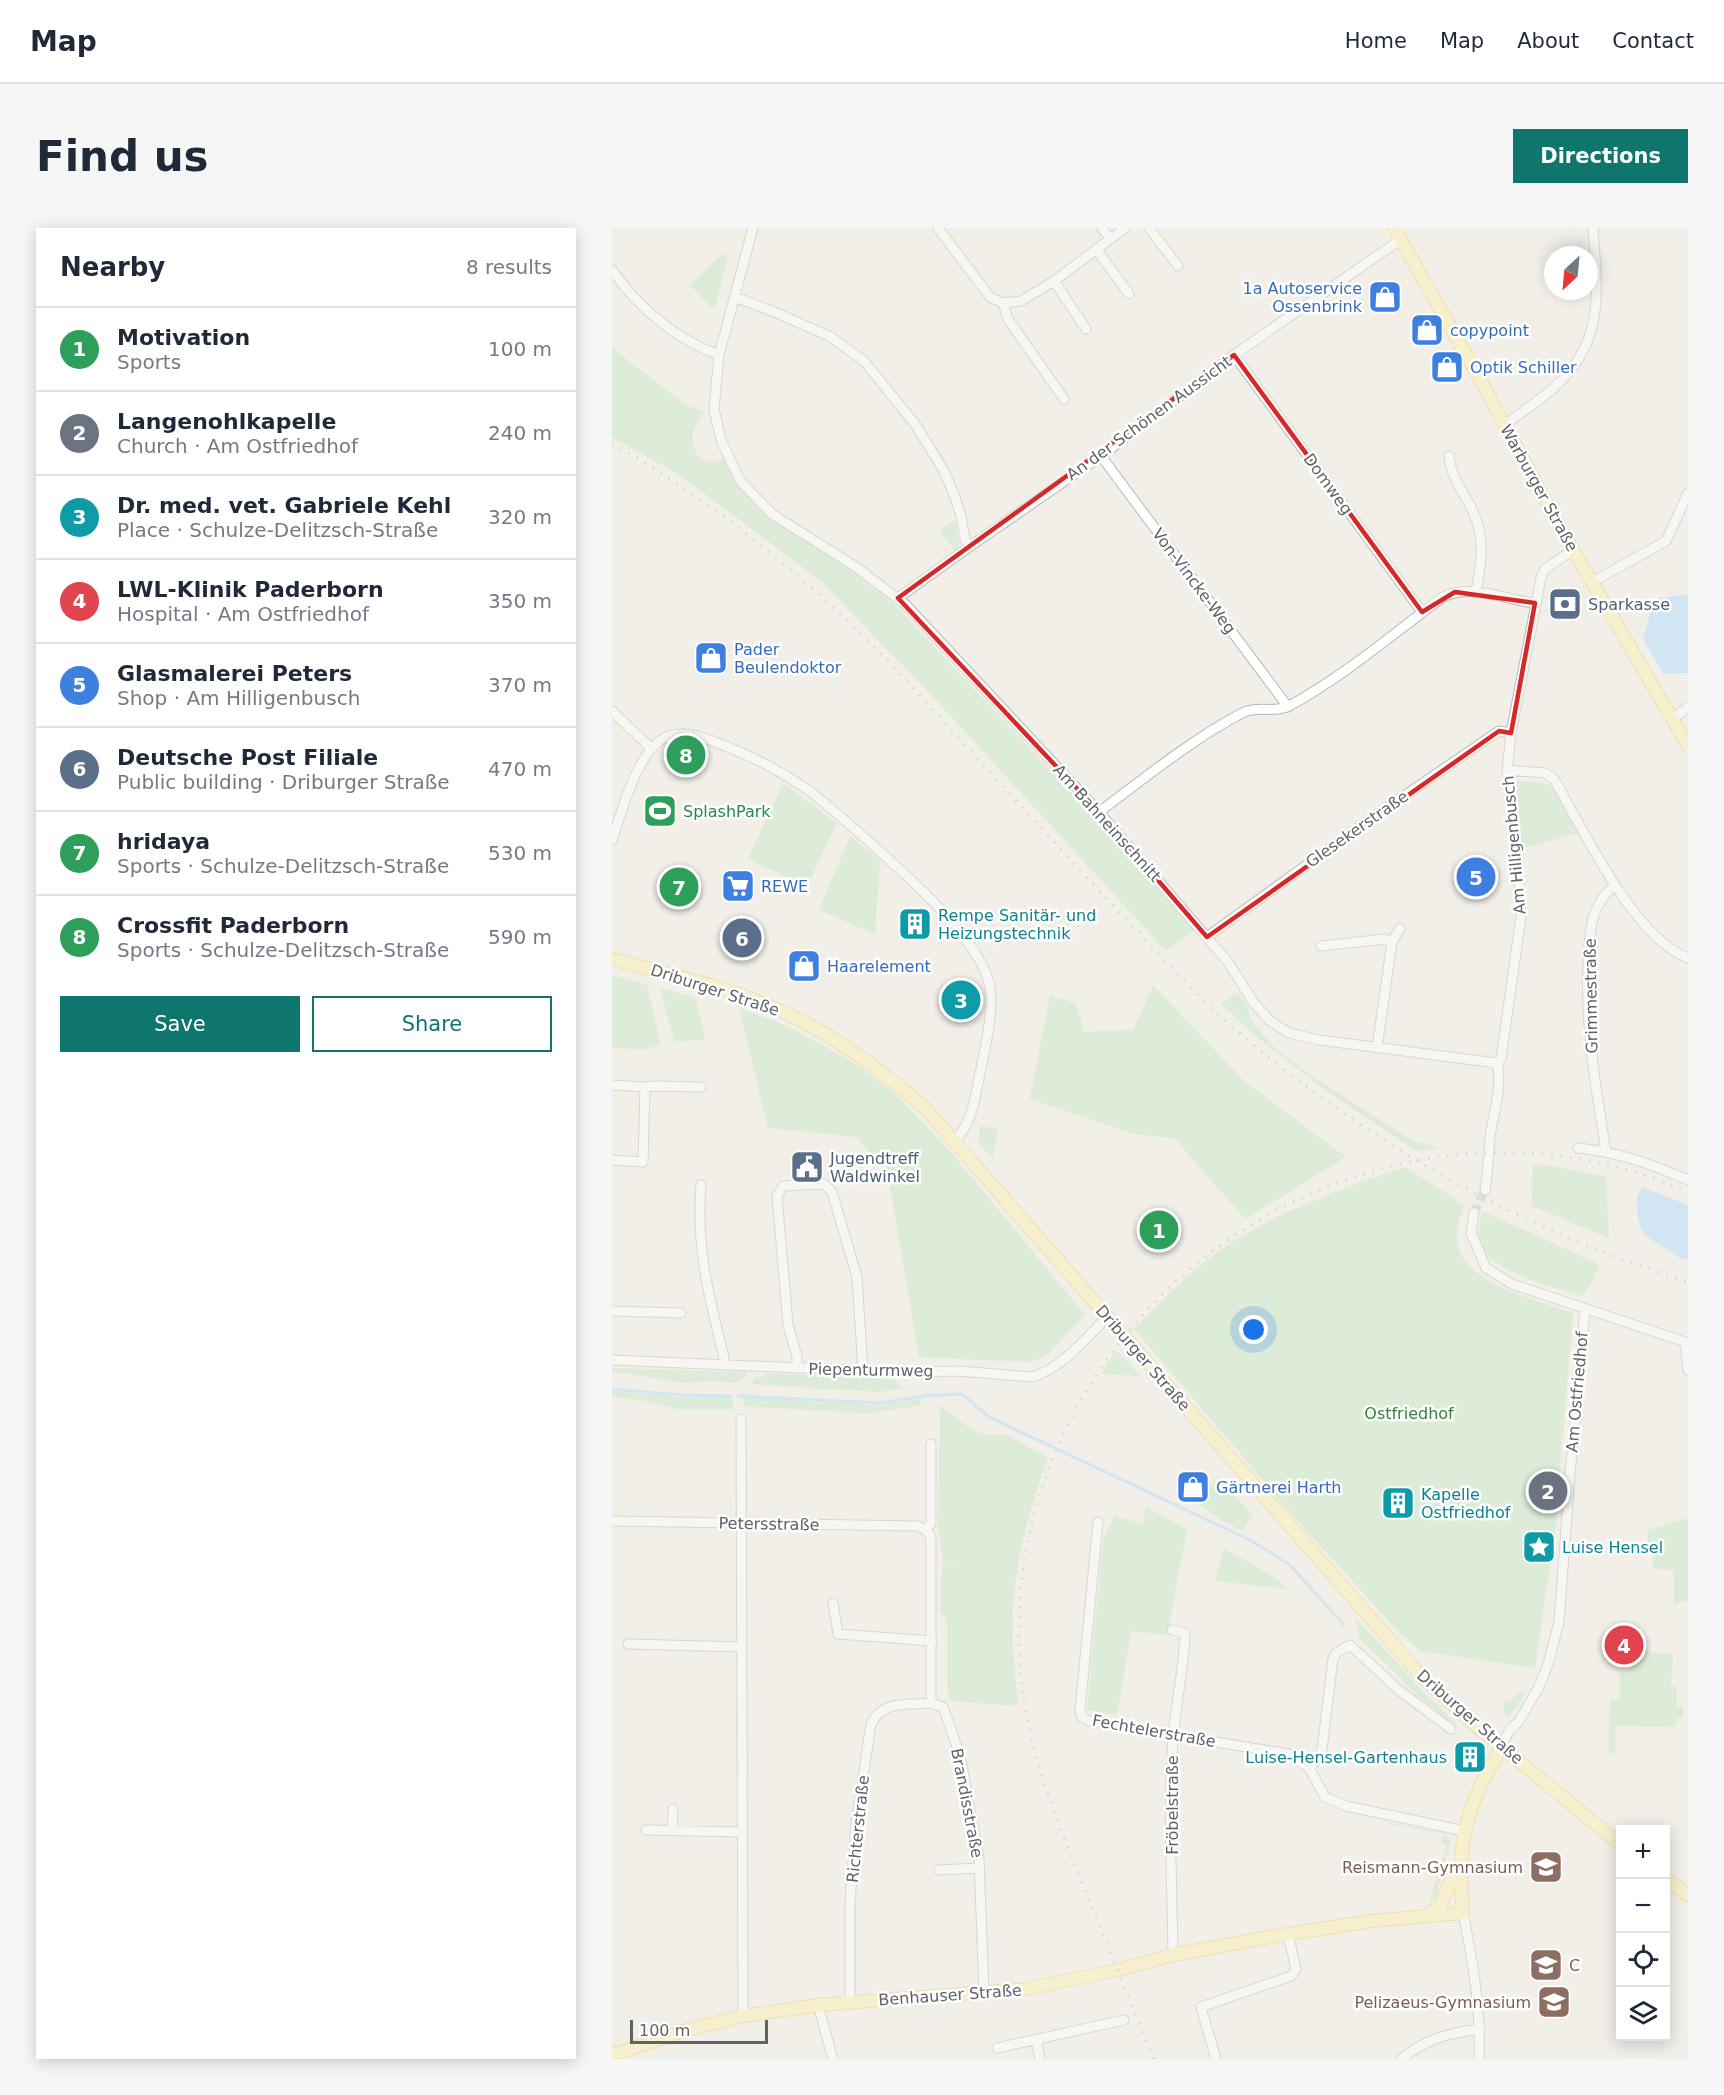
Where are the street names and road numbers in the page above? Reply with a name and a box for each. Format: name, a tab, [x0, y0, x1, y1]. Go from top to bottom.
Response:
street label: An der Schönen Aussicht	[1063, 352, 1235, 484]
street label: Warburger Straße	[1496, 421, 1582, 555]
street label: Domweg	[1300, 450, 1356, 518]
street label: Von-Vincke-Weg	[1148, 525, 1240, 637]
street label: Am Bahneinschnitt	[1049, 760, 1165, 886]
street label: Am Hilligenbusch	[1498, 775, 1530, 915]
street label: Glesekerstraße	[1302, 787, 1412, 871]
street label: Grimmestraße	[1580, 938, 1602, 1054]
street label: Driburger Straße	[648, 960, 782, 1020]
street label: Driburger Straße	[1092, 1301, 1194, 1415]
street label: Am Ostfriedhof	[1562, 1331, 1592, 1453]
street label: Piepenturmweg	[808, 1359, 934, 1381]
street label: Petersstraße	[718, 1514, 820, 1534]
street label: Driburger Straße	[1413, 1666, 1527, 1768]
street label: Fechtelerstraße	[1091, 1711, 1217, 1751]
street label: Brandisstraße	[947, 1747, 987, 1859]
street label: Fröbelstraße	[1163, 1755, 1182, 1855]
street label: Richterstraße	[843, 1774, 873, 1884]
street label: Benhauser Straße	[878, 1981, 1022, 2009]

